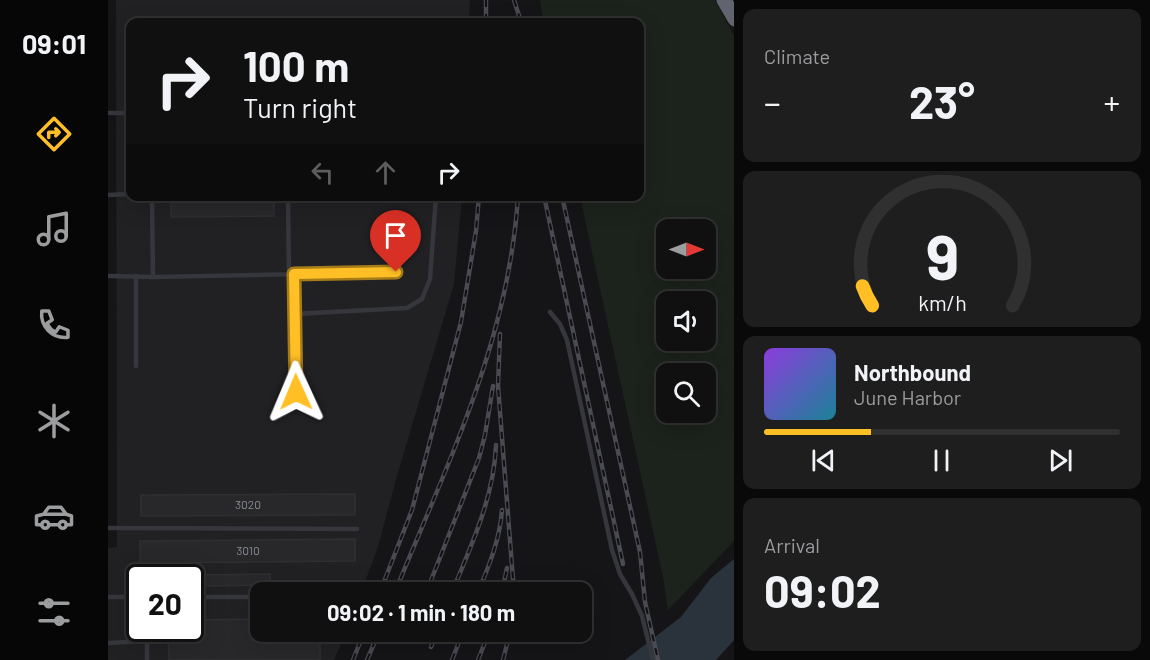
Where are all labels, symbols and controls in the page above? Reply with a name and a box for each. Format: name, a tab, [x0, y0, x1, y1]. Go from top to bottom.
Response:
text: 09:01	[22, 27, 86, 59]
text: 100 m	[243, 40, 349, 90]
icon: right	[144, 42, 222, 120]
text: Climate	[764, 44, 830, 68]
text: 23°	[909, 74, 975, 128]
text: −	[764, 82, 781, 122]
text: +	[1103, 82, 1120, 122]
text: Turn right	[243, 91, 357, 123]
icon: directions	[33, 113, 75, 155]
icon: left	[306, 156, 339, 189]
icon: ahead	[369, 156, 402, 189]
icon: right	[432, 156, 465, 189]
icon: music	[33, 208, 75, 250]
pin	[370, 210, 421, 272]
text: 9	[925, 218, 959, 292]
icon: arrive	[379, 219, 412, 252]
north arrow	[656, 219, 716, 279]
map controls	[656, 219, 716, 423]
text: km/h	[918, 290, 966, 315]
button: sound	[656, 291, 716, 351]
icon: phone	[33, 304, 75, 346]
text: Northbound	[854, 359, 971, 385]
position arrow	[264, 360, 328, 424]
button: search	[656, 363, 716, 423]
text: June Harbor	[854, 385, 961, 409]
icon: climate	[33, 400, 75, 442]
icon: previous	[807, 444, 840, 477]
icon: pause	[925, 444, 958, 477]
icon: next	[1044, 444, 1077, 477]
icon: car	[33, 495, 75, 537]
house number: 3020	[235, 497, 261, 511]
text: Arrival	[764, 533, 820, 557]
house number: 3010	[236, 543, 260, 557]
text: 09:02	[764, 563, 881, 617]
speed limit sign: 20	[126, 564, 204, 642]
icon: filters	[33, 591, 75, 633]
text: 09:02 · 1 min · 180 m	[327, 599, 515, 625]

